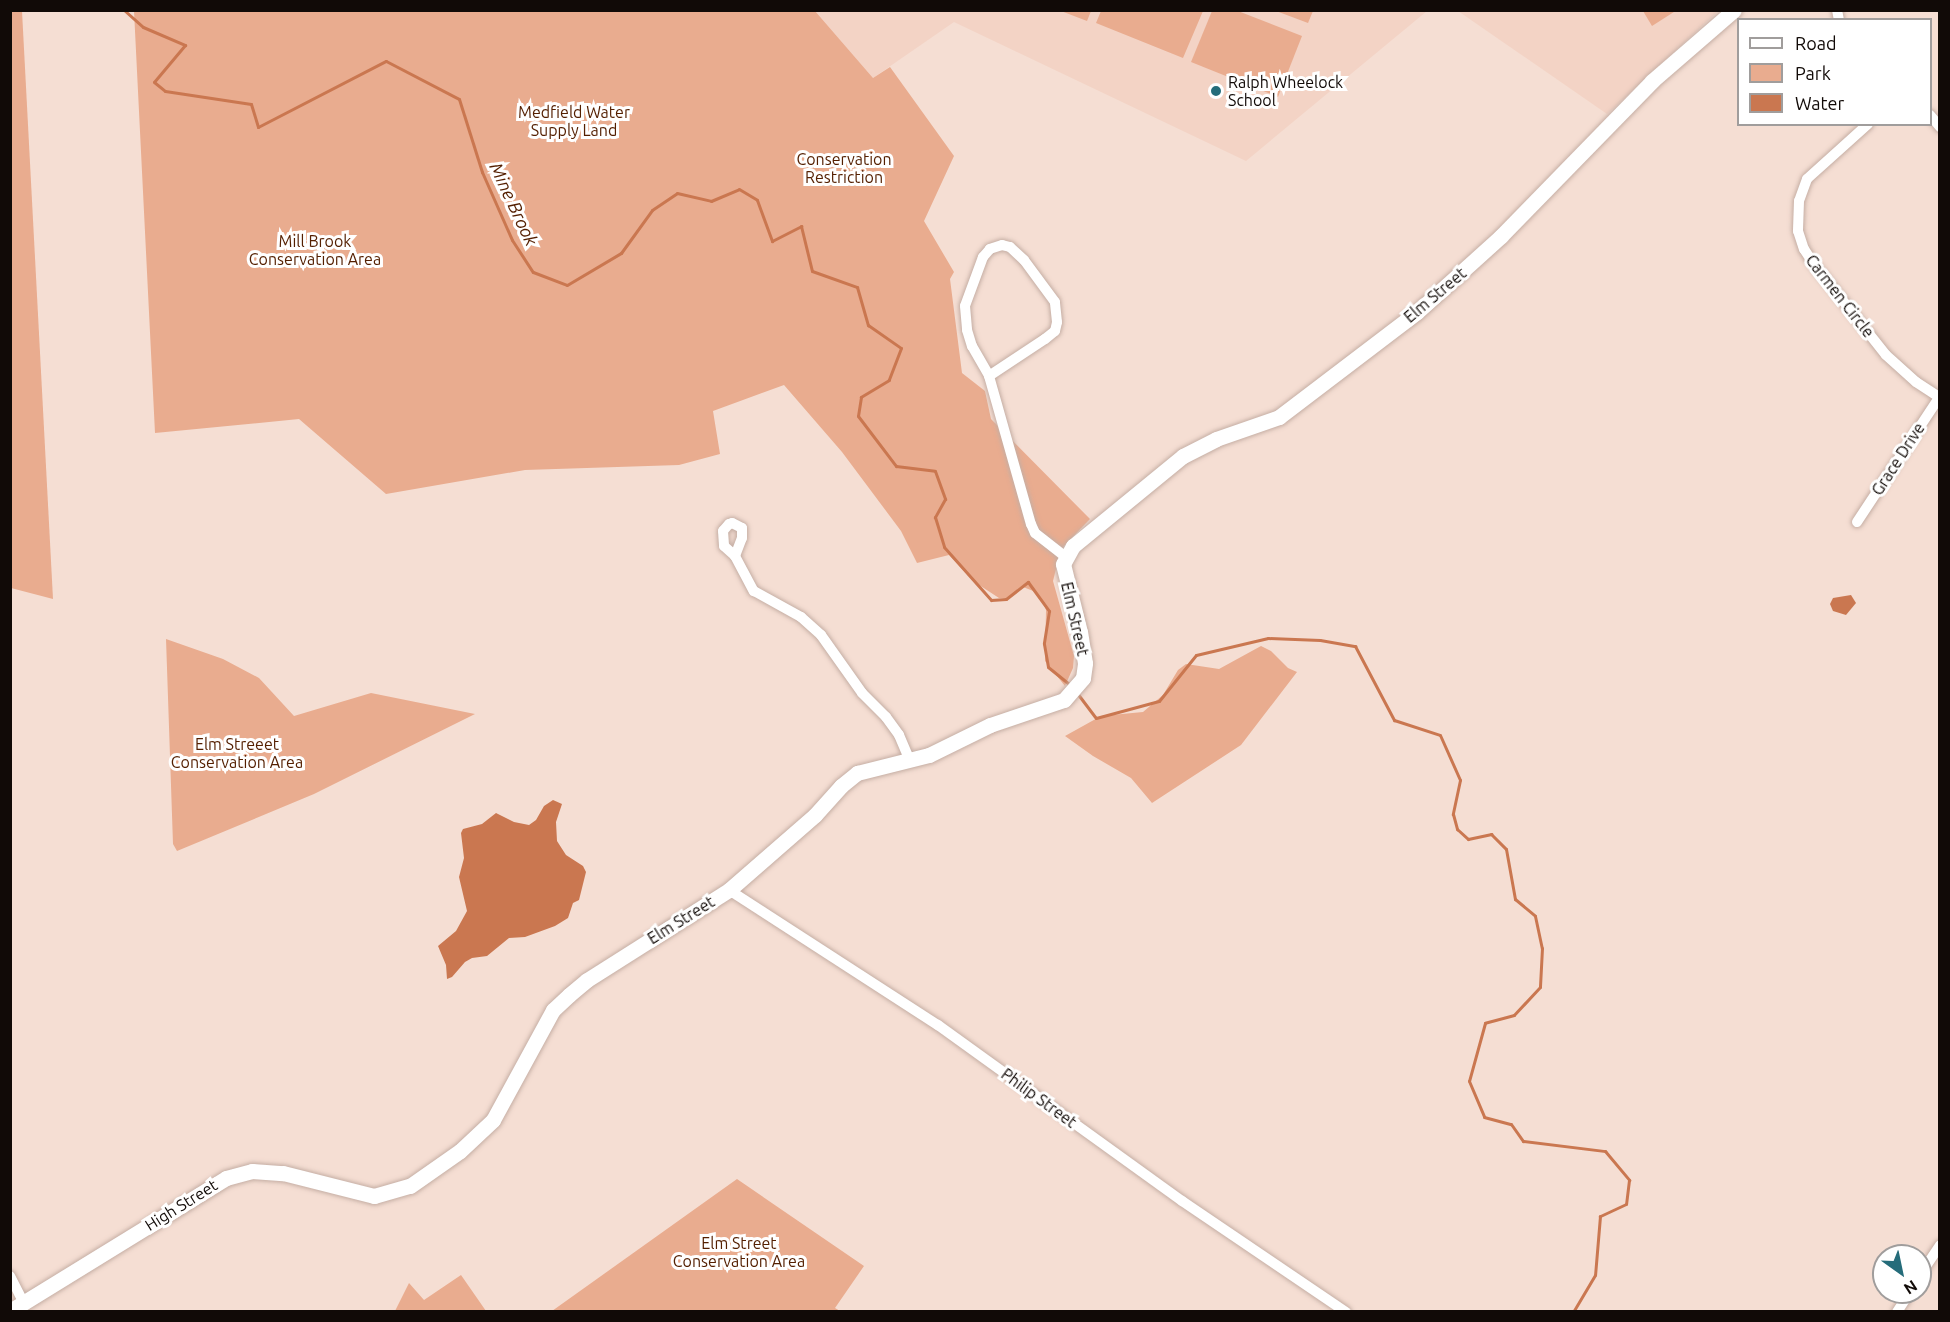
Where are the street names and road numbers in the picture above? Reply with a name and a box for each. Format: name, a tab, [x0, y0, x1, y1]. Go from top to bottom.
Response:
street label: Carmen Circle	[1802, 251, 1878, 341]
street label: Elm Street	[1400, 263, 1470, 327]
street label: Grace Drive	[1867, 419, 1929, 499]
street label: Elm Street	[1057, 580, 1093, 658]
street label: Elm Street	[644, 892, 718, 948]
street label: Philip Street	[998, 1064, 1080, 1132]
street label: High Street	[141, 1175, 221, 1235]

